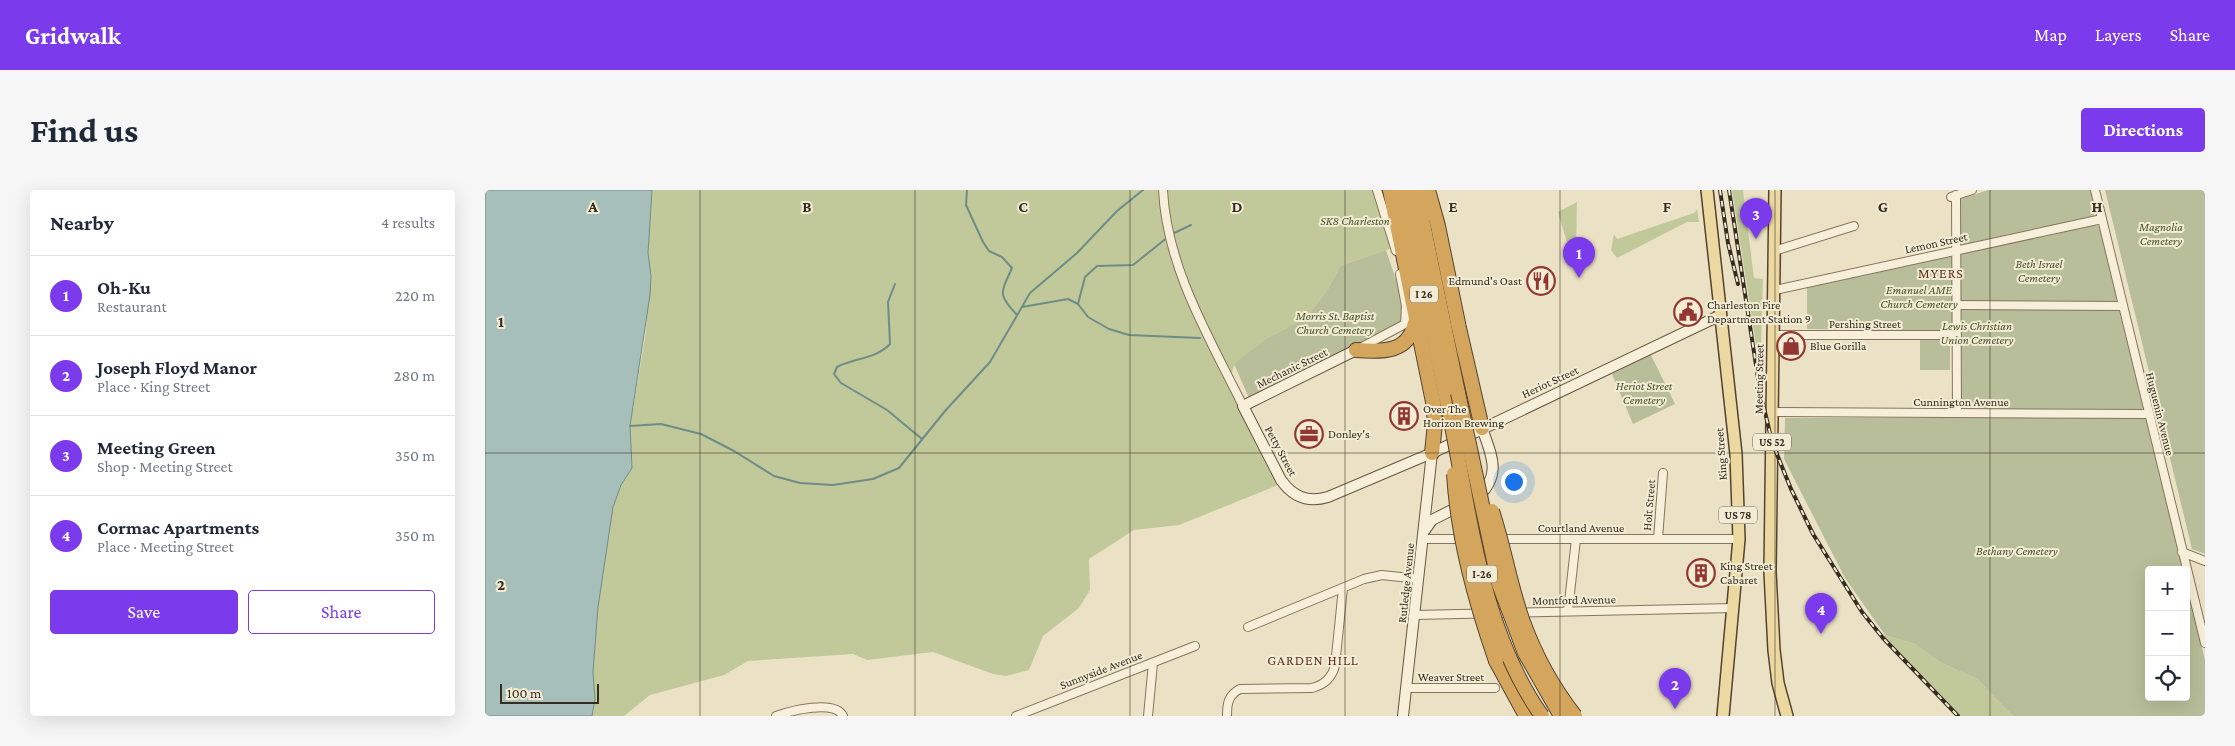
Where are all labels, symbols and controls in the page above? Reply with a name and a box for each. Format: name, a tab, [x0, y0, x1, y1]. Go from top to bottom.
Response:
text: Gridwalk	[25, 22, 121, 49]
text: Map	[2034, 25, 2067, 45]
text: Layers	[2095, 25, 2142, 45]
text: Share	[2170, 25, 2210, 45]
button: Directions	[2081, 108, 2205, 152]
text: Find us	[30, 111, 138, 150]
text: A	[587, 198, 598, 215]
text: B	[802, 198, 812, 215]
text: C	[1018, 198, 1028, 215]
text: D	[1231, 198, 1243, 215]
text: E	[1448, 198, 1458, 215]
text: F	[1663, 198, 1672, 215]
pin: 3	[1740, 198, 1772, 239]
text: G	[1878, 198, 1888, 215]
text: H	[2092, 198, 2103, 215]
text: Nearby	[50, 211, 114, 235]
text: 4 results	[381, 214, 435, 231]
park label: SK8 Charleston	[1320, 214, 1390, 228]
park label: Magnolia Cemetery	[2138, 220, 2183, 248]
street label: Lemon Street	[1903, 229, 1970, 256]
pin: 1	[1563, 237, 1595, 278]
park label: Beth Israel Cemetery	[2015, 257, 2064, 285]
district label: MYERS	[1918, 265, 1964, 281]
restaurant icon: Edmund's Oast	[1526, 266, 1556, 296]
place label: Edmund's Oast	[1448, 274, 1523, 288]
text: Oh-Ku	[97, 277, 151, 298]
park label: Emanuel AME Church Cemetery	[1880, 283, 1958, 311]
road number: I 26	[1410, 286, 1438, 302]
text: 1	[63, 287, 69, 304]
text: 220 m	[395, 287, 435, 304]
public building icon: Charleston Fire Department Station 9	[1673, 297, 1703, 327]
text: Restaurant	[97, 298, 167, 315]
place label: Charleston Fire Department Station 9	[1707, 298, 1811, 326]
park label: Morris St. Baptist Church Cemetery	[1295, 309, 1375, 337]
text: 1	[498, 313, 504, 330]
street label: Pershing Street	[1829, 317, 1902, 331]
park label: Lewis Christian Union Cemetery	[1941, 319, 2013, 347]
shop icon: Blue Gorilla	[1776, 331, 1806, 361]
place label: Blue Gorilla	[1810, 339, 1867, 353]
street label: Meeting Street	[1751, 343, 1767, 414]
street label: Mechanic Street	[1254, 344, 1331, 391]
text: Joseph Floyd Manor	[97, 357, 257, 378]
street label: Heriot Street	[1519, 362, 1581, 401]
text: 2	[62, 367, 70, 384]
text: 280 m	[394, 367, 435, 384]
street label: Huguenin Avenue	[2143, 371, 2177, 457]
text: Place · King Street	[97, 378, 210, 395]
park label: Heriot Street Cemetery	[1616, 379, 1673, 407]
street label: Cunnington Avenue	[1913, 395, 2009, 409]
building icon: Over The Horizon Brewing	[1389, 401, 1419, 431]
place label: Over The Horizon Brewing	[1423, 402, 1504, 430]
office icon: Donley's	[1294, 419, 1324, 449]
street label: Petty Street	[1262, 424, 1301, 479]
street label: King Street	[1712, 426, 1730, 481]
place label: Donley's	[1328, 427, 1370, 441]
road number: US 52	[1753, 433, 1791, 450]
text: Meeting Green	[97, 437, 216, 458]
text: 3	[62, 447, 70, 464]
text: 350 m	[395, 447, 435, 464]
text: Shop · Meeting Street	[97, 458, 233, 475]
your location	[1501, 469, 1527, 495]
street label: Holt Street	[1640, 478, 1658, 531]
road number: US 78	[1719, 506, 1757, 524]
text: Cormac Apartments	[97, 517, 259, 538]
street label: Courtland Avenue	[1538, 521, 1624, 535]
text: 4	[62, 527, 70, 544]
text: 350 m	[395, 527, 435, 544]
text: Place · Meeting Street	[97, 538, 234, 555]
street label: Rutledge Avenue	[1395, 542, 1417, 624]
park label: Bethany Cemetery	[1976, 544, 2058, 558]
building icon: King Street Cabaret	[1686, 558, 1716, 588]
place label: King Street Cabaret	[1720, 559, 1774, 587]
road number: I-26	[1467, 566, 1497, 582]
map controls	[2145, 566, 2190, 701]
button: +	[2145, 566, 2190, 611]
text: 2	[497, 576, 505, 593]
button: Save	[50, 590, 238, 634]
button: Share	[248, 590, 435, 634]
street label: Montford Avenue	[1532, 592, 1616, 608]
pin: 4	[1805, 593, 1837, 634]
button: −	[2145, 611, 2190, 656]
street label: Sunnyside Avenue	[1058, 648, 1144, 692]
district label: GARDEN HILL	[1267, 652, 1359, 668]
button: locate	[2145, 656, 2190, 701]
pin: 2	[1659, 668, 1691, 709]
street label: Weaver Street	[1418, 670, 1485, 684]
scale bar	[500, 681, 599, 704]
text: 100 m	[507, 685, 541, 701]

